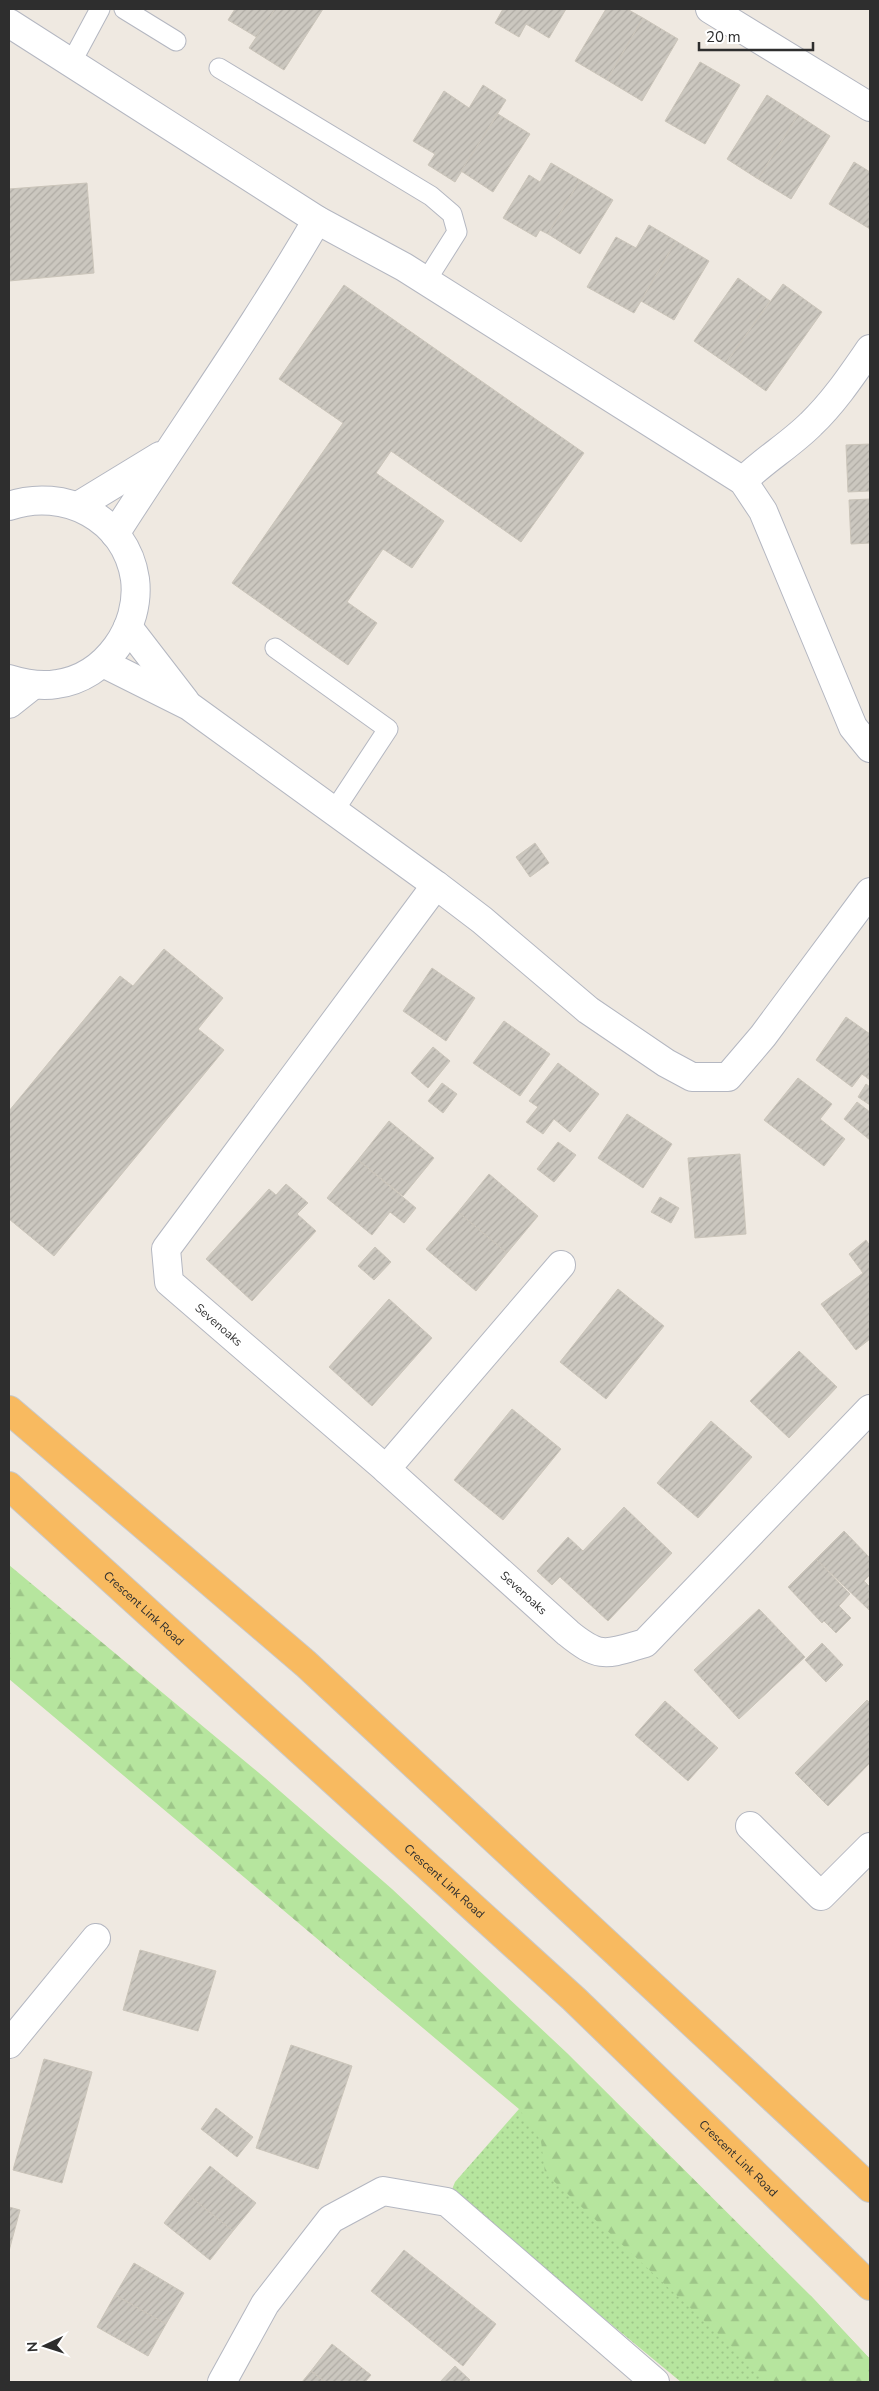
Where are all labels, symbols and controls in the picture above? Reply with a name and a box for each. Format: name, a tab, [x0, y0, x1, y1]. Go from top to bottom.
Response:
scale bar	[699, 20, 813, 52]
text: 20 m	[706, 27, 741, 47]
street label: Sevenoaks	[192, 1300, 246, 1350]
street label: Crescent Link Road	[100, 1568, 187, 1649]
street label: Sevenoaks	[497, 1568, 551, 1618]
street label: Crescent Link Road	[401, 1840, 488, 1922]
street label: Crescent Link Road	[696, 2116, 781, 2200]
north arrow	[20, 2321, 70, 2371]
text: N	[23, 2341, 42, 2353]

